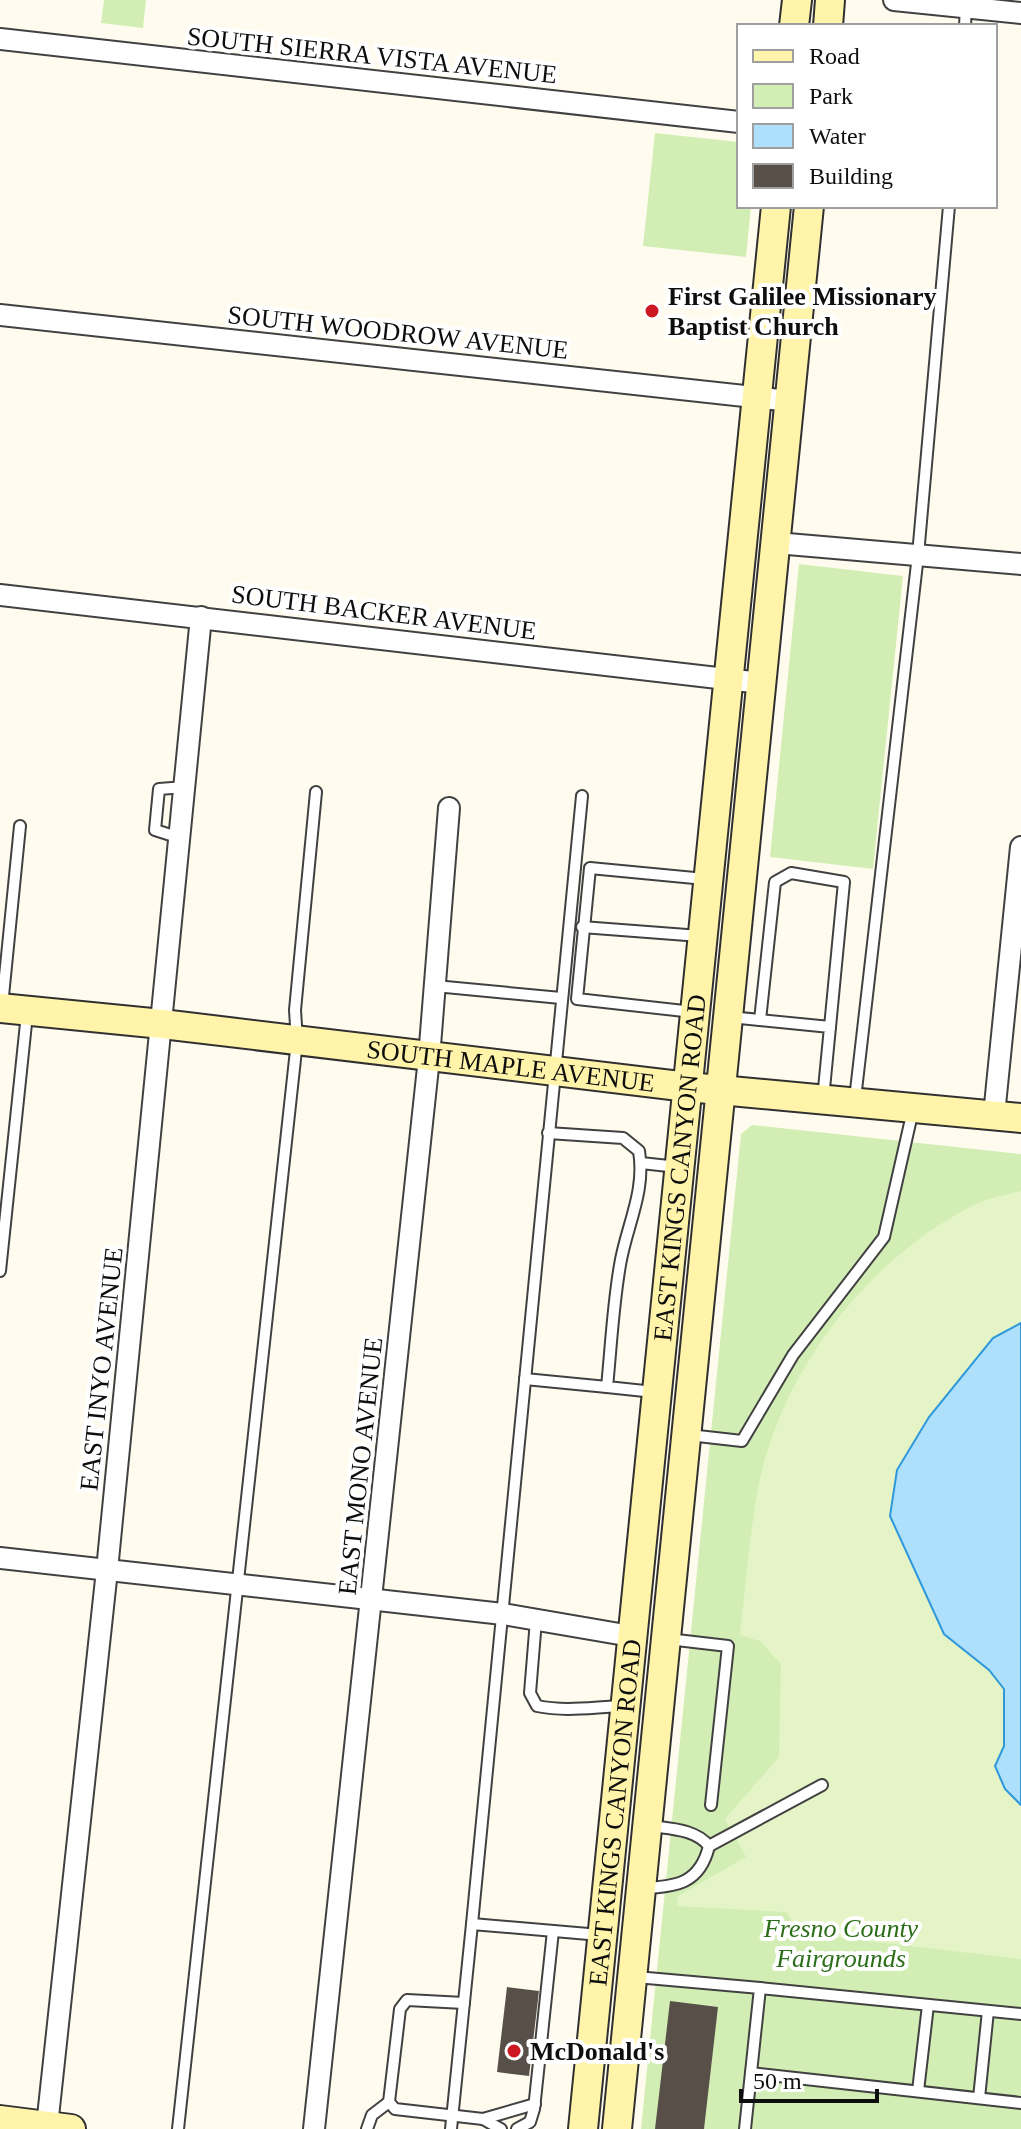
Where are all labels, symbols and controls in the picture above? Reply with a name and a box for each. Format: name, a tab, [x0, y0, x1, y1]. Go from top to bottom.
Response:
street label: SOUTH SIERRA VISTA AVENUE	[186, 22, 558, 89]
legend	[737, 24, 997, 208]
text: Road	[809, 43, 860, 69]
text: Park	[809, 83, 853, 109]
text: Water	[809, 123, 866, 149]
text: Building	[809, 163, 893, 189]
place label: First Galilee Missionary Baptist Church	[668, 282, 937, 341]
street label: SOUTH WOODROW AVENUE	[226, 300, 570, 365]
marker: First Galilee Missionary Baptist Church	[643, 302, 661, 320]
street label: SOUTH BACKER AVENUE	[230, 579, 538, 646]
street label: EAST KINGS CANYON ROAD	[648, 993, 712, 1343]
street label: SOUTH MAPLE AVENUE	[365, 1035, 656, 1098]
street label: EAST INYO AVENUE	[74, 1246, 129, 1492]
street label: EAST MONO AVENUE	[333, 1336, 388, 1596]
street label: EAST KINGS CANYON ROAD	[583, 1638, 647, 1987]
park label: Fresno County Fairgrounds	[763, 1914, 919, 1973]
place label: McDonald's	[530, 2037, 664, 2066]
marker: McDonald's	[505, 2042, 523, 2060]
scale bar	[741, 2053, 877, 2103]
text: 50 m	[753, 2068, 802, 2094]

